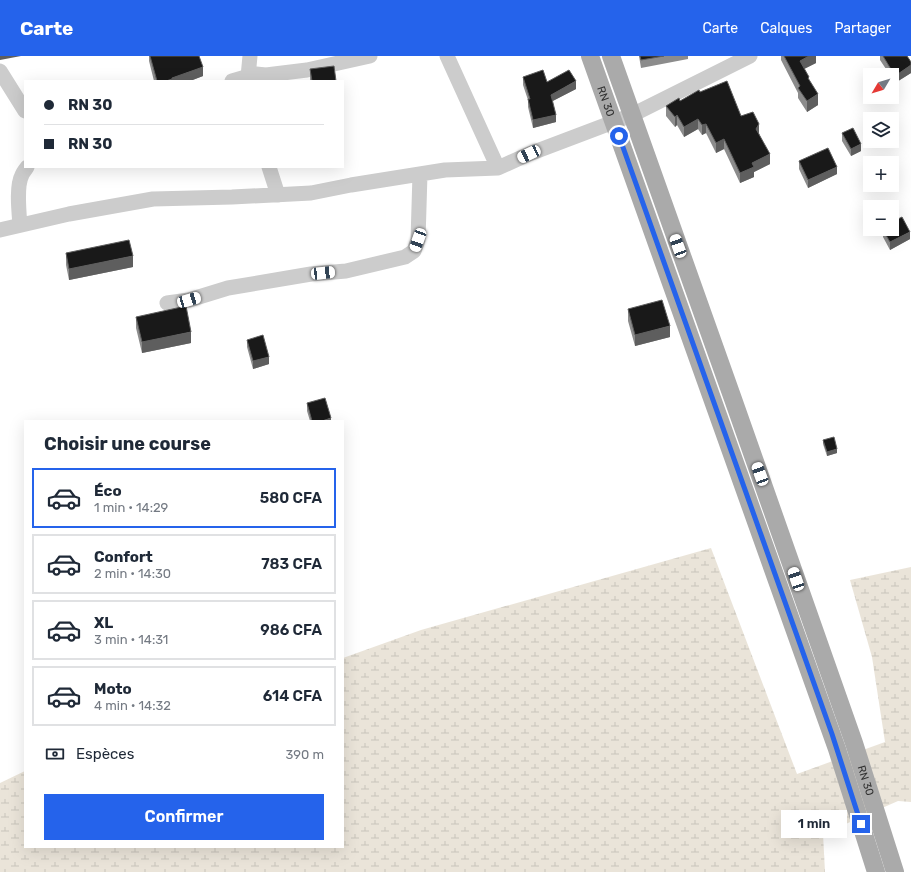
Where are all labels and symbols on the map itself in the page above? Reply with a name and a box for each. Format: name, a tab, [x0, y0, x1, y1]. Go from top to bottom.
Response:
north arrow	[863, 68, 899, 104]
street label: RN 30	[595, 84, 617, 118]
route start	[610, 127, 628, 145]
car	[516, 143, 542, 165]
car	[408, 227, 428, 253]
car	[668, 233, 688, 259]
car	[310, 266, 336, 280]
car	[176, 291, 202, 309]
car	[750, 461, 770, 487]
car	[786, 566, 806, 592]
street label: RN 30	[855, 764, 877, 797]
callout: 1 min	[781, 810, 847, 838]
route end	[852, 815, 870, 833]

